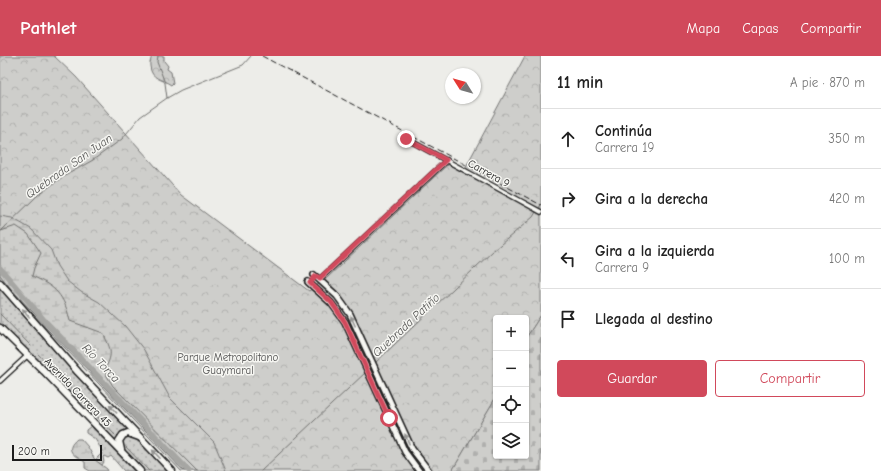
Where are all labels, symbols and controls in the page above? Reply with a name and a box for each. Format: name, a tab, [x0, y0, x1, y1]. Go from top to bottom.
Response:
text: Pathlet	[20, 17, 76, 39]
text: Mapa	[687, 20, 720, 37]
text: Capas	[742, 20, 778, 37]
text: Compartir	[800, 20, 861, 37]
north arrow	[445, 68, 481, 104]
text: 11 min	[557, 73, 603, 92]
text: A pie · 870 m	[790, 75, 865, 90]
text: Continúa	[595, 122, 652, 140]
icon: ahead	[557, 128, 579, 150]
route end	[397, 130, 415, 148]
water label: Quebrada San Juan	[23, 131, 115, 201]
text: 350 m	[828, 131, 865, 146]
text: Carrera 19	[595, 140, 654, 155]
street label: Carrera 9	[466, 157, 512, 190]
icon: right	[557, 188, 579, 210]
text: Gira a la derecha	[595, 190, 708, 208]
text: 420 m	[829, 191, 865, 206]
text: Gira a la izquierda	[595, 242, 715, 260]
icon: left	[557, 248, 579, 270]
text: 100 m	[829, 251, 865, 266]
text: Carrera 9	[595, 260, 649, 275]
water label: Quebrada Patiño	[369, 290, 443, 360]
one-way arrow	[21, 307, 30, 318]
icon: arrive	[557, 308, 579, 330]
text: Llegada al destino	[595, 310, 713, 328]
one-way arrow	[350, 314, 356, 326]
map controls	[493, 315, 529, 459]
button: +	[493, 315, 529, 351]
water label: Río Torca	[79, 341, 123, 385]
park label: Parque Metropolitano Guaymaral	[178, 351, 279, 377]
button: −	[493, 351, 529, 387]
street label: Avenida Carrera 45	[41, 355, 114, 430]
button: Guardar	[557, 360, 707, 397]
button: Compartir	[715, 360, 865, 397]
button: locate	[493, 387, 529, 423]
one-way arrow	[108, 404, 118, 414]
route start	[380, 409, 398, 427]
button: layers	[493, 423, 529, 459]
one-way arrow	[404, 433, 410, 445]
scale bar	[12, 443, 102, 462]
text: 200 m	[18, 445, 50, 458]
one-way arrow	[151, 449, 161, 459]

